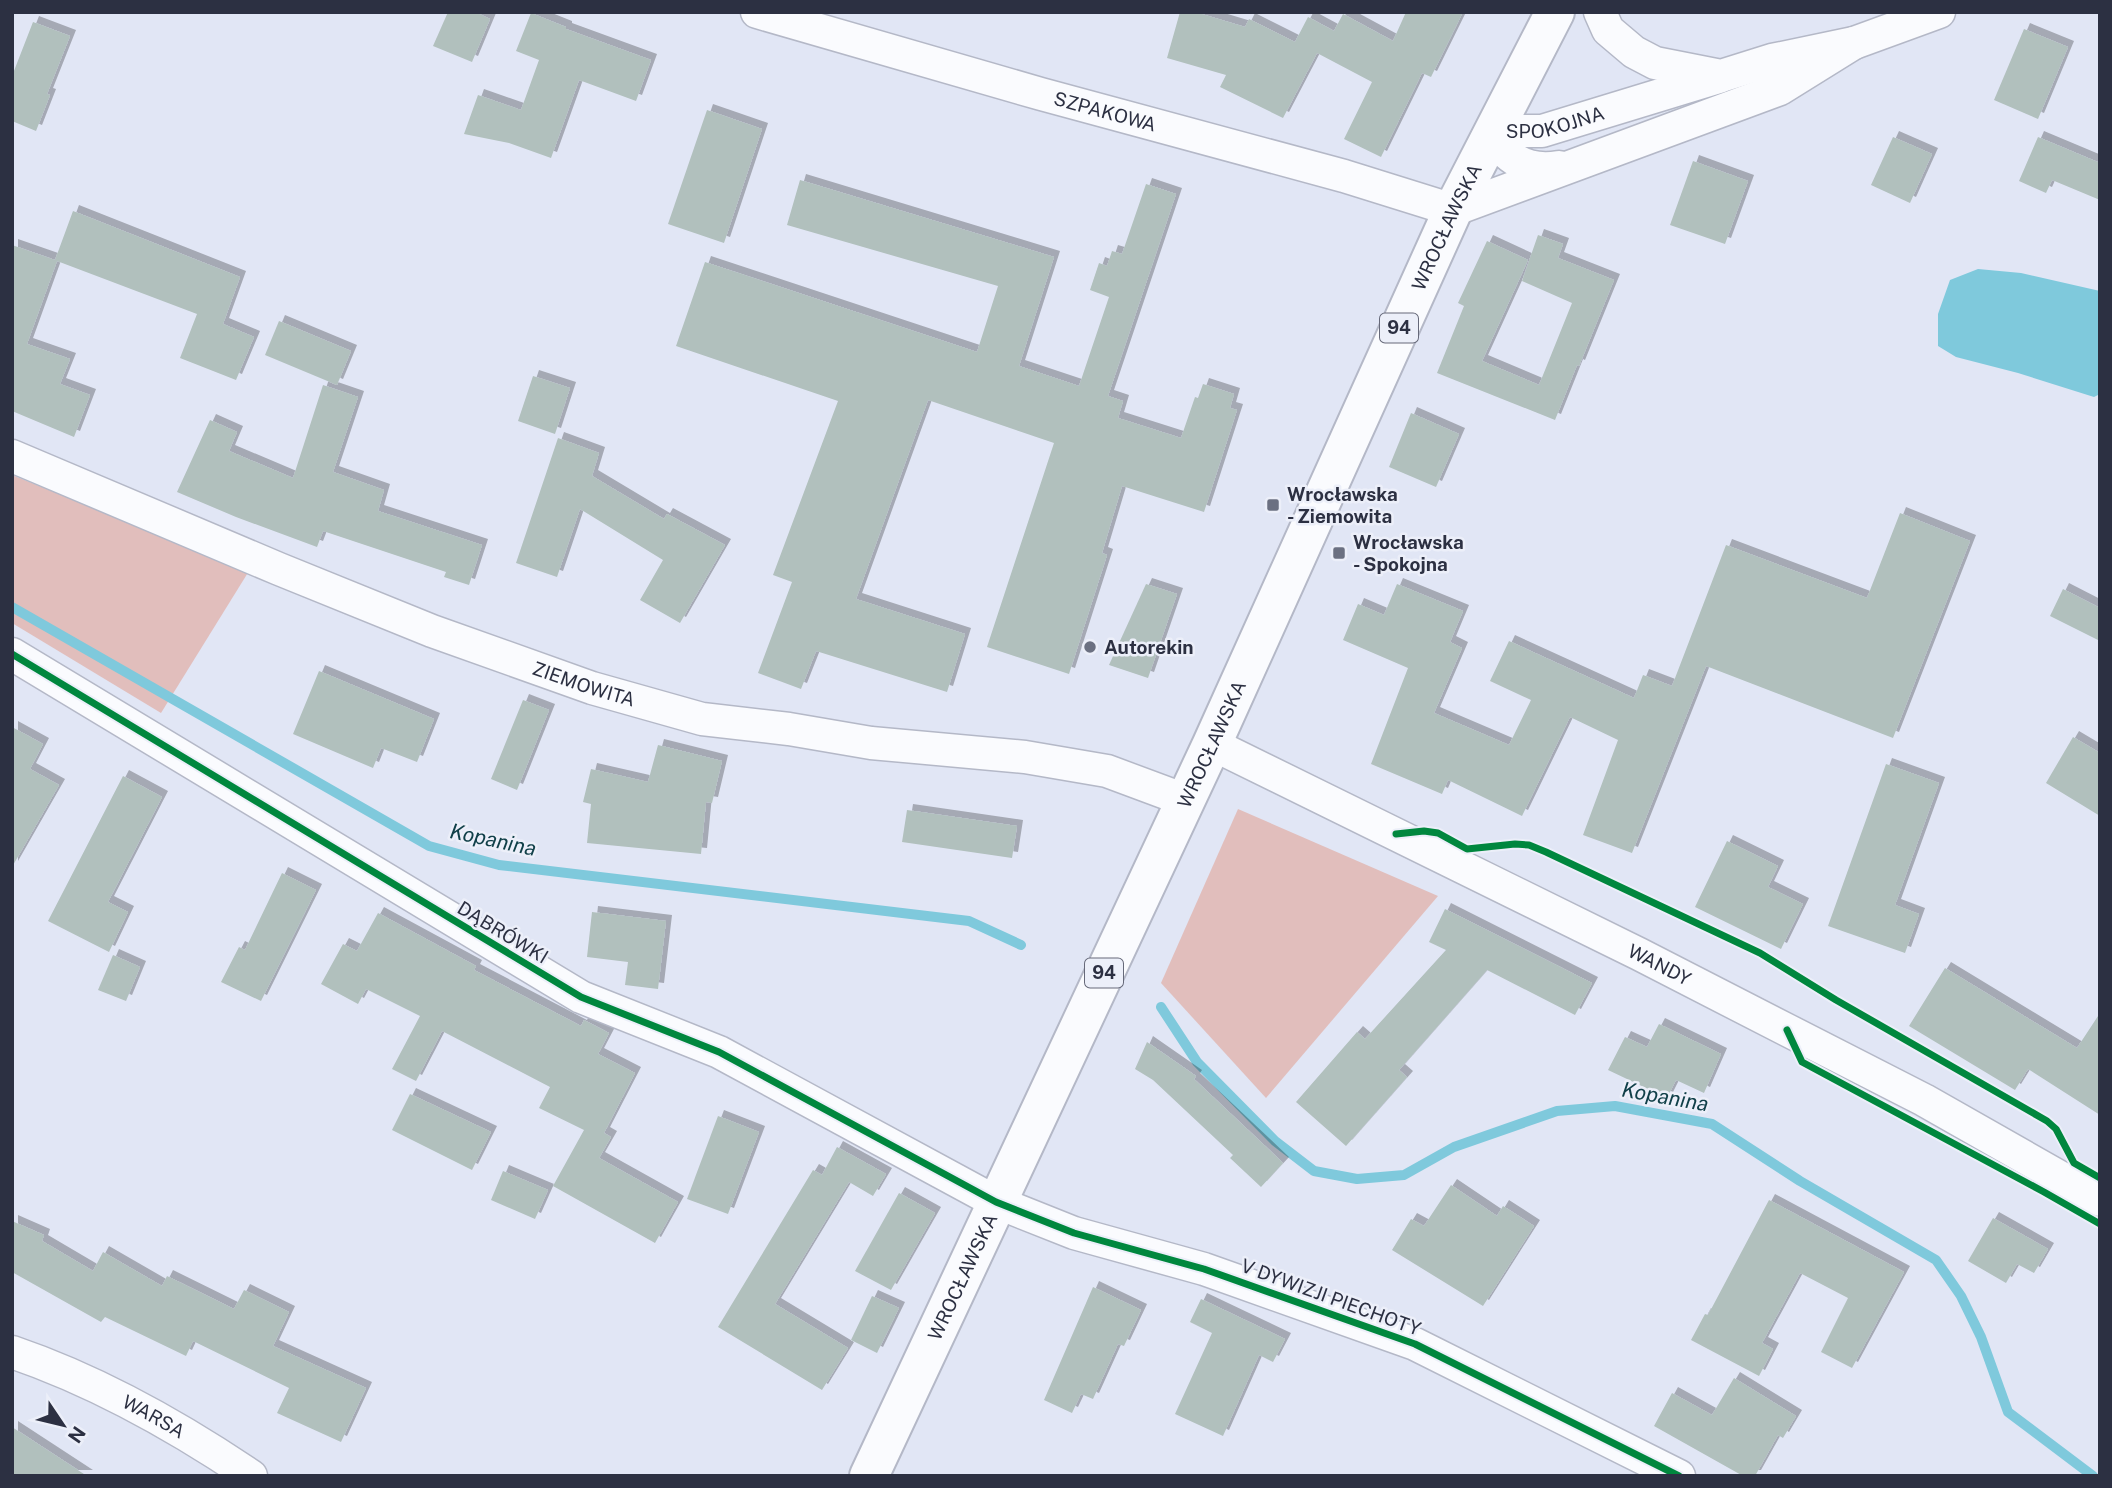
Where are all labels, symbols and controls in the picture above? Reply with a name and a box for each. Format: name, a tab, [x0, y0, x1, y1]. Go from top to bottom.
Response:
street label: SZPAKOWA	[1051, 87, 1159, 136]
street label: SPOKOJNA	[1506, 102, 1607, 142]
street label: WROCŁAWSKA	[1407, 160, 1486, 294]
road number: 94	[1380, 314, 1418, 342]
place label: Wrocławska - Ziemowita	[1287, 483, 1398, 527]
marker: Wrocławska - Ziemowita	[1265, 497, 1281, 513]
place label: Wrocławska - Spokojna	[1353, 531, 1464, 575]
marker: Wrocławska - Spokojna	[1331, 545, 1347, 561]
place label: Autorekin	[1104, 636, 1194, 658]
marker: Autorekin	[1082, 639, 1098, 655]
street label: ZIEMOWITA	[530, 657, 638, 711]
street label: WROCŁAWSKA	[1173, 677, 1250, 811]
water label: Kopanina	[448, 818, 539, 861]
street label: DĄBRÓWKI	[454, 896, 552, 968]
street label: WANDY	[1625, 939, 1695, 990]
road number: 94	[1085, 958, 1123, 988]
water label: Kopanina	[1620, 1077, 1710, 1116]
street label: WROCŁAWSKA	[923, 1210, 1002, 1344]
street label: V DYWIZJI PIECHOTY	[1238, 1254, 1424, 1340]
north arrow	[28, 1390, 98, 1460]
street label: WARSA	[119, 1390, 189, 1442]
text: N	[64, 1422, 90, 1447]

